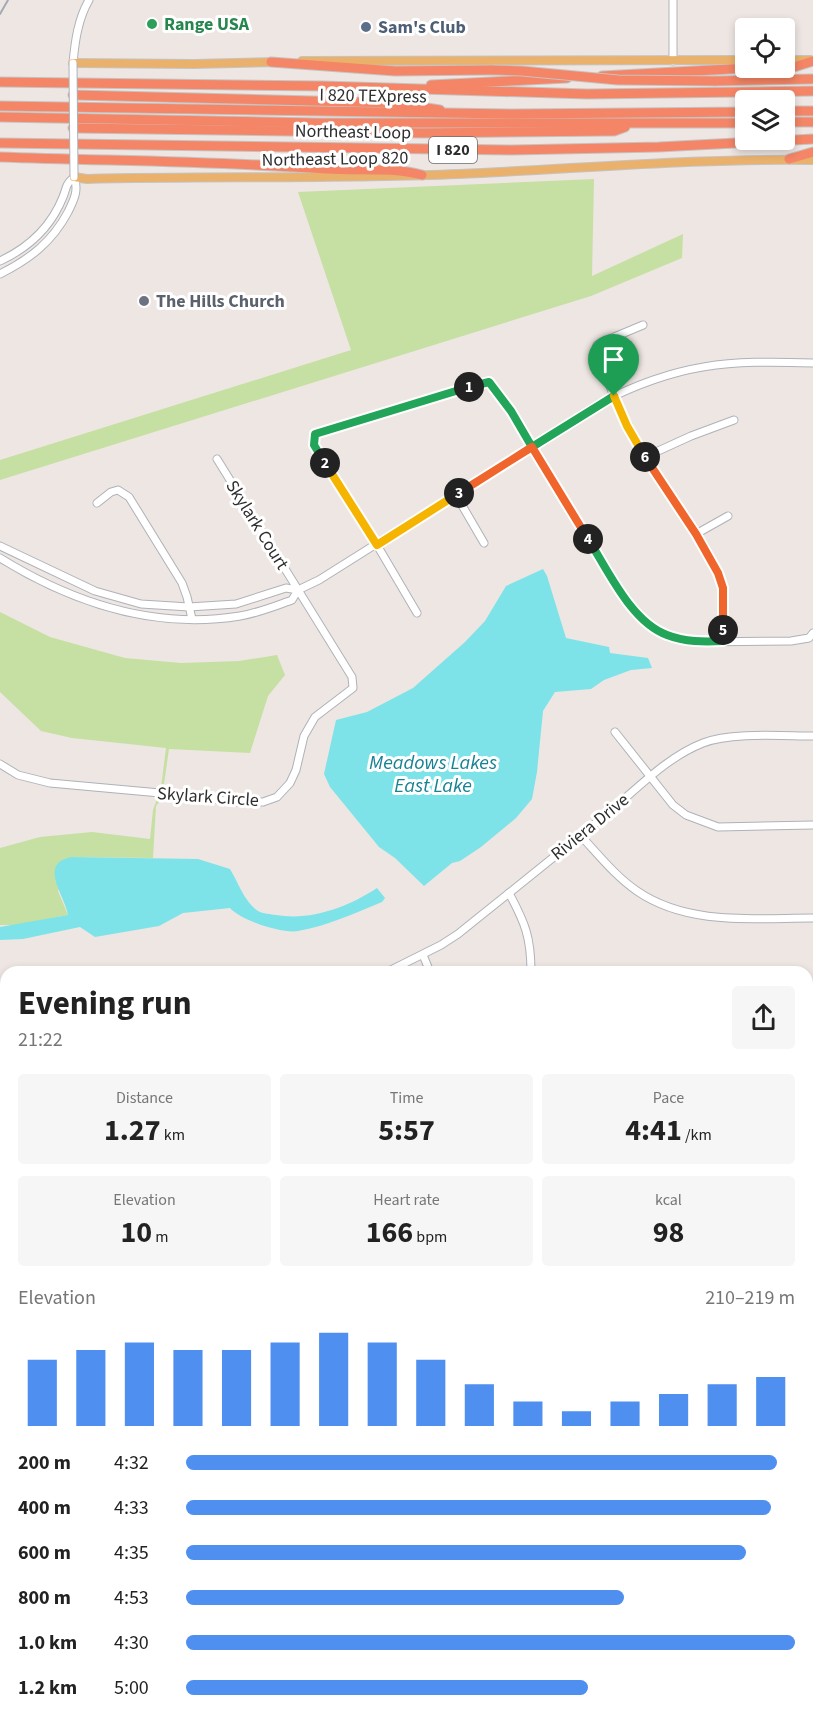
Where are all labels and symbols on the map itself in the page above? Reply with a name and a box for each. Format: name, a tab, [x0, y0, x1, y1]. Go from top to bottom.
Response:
place label: Range USA	[164, 12, 250, 37]
place label: Sam's Club	[378, 15, 466, 40]
marker: Range USA	[145, 17, 159, 31]
marker: Sam's Club	[359, 20, 373, 34]
street label: I 820 TEXpress	[319, 83, 427, 109]
street label: Northeast Loop	[295, 118, 411, 146]
road number: I 820	[429, 137, 477, 163]
street label: Northeast Loop 820	[261, 145, 409, 173]
place label: The Hills Church	[156, 289, 285, 314]
marker: The Hills Church	[137, 294, 151, 308]
pin	[588, 334, 639, 396]
pin: 1	[454, 372, 484, 402]
pin: 6	[630, 442, 660, 472]
pin: 2	[310, 448, 340, 478]
street label: Skylark Court	[220, 475, 294, 575]
pin: 3	[444, 478, 474, 508]
pin: 4	[573, 524, 603, 554]
pin: 5	[708, 615, 738, 645]
water label: Meadows Lakes East Lake	[369, 749, 497, 800]
street label: Skylark Circle	[156, 781, 260, 813]
street label: Riviera Drive	[546, 788, 634, 866]

